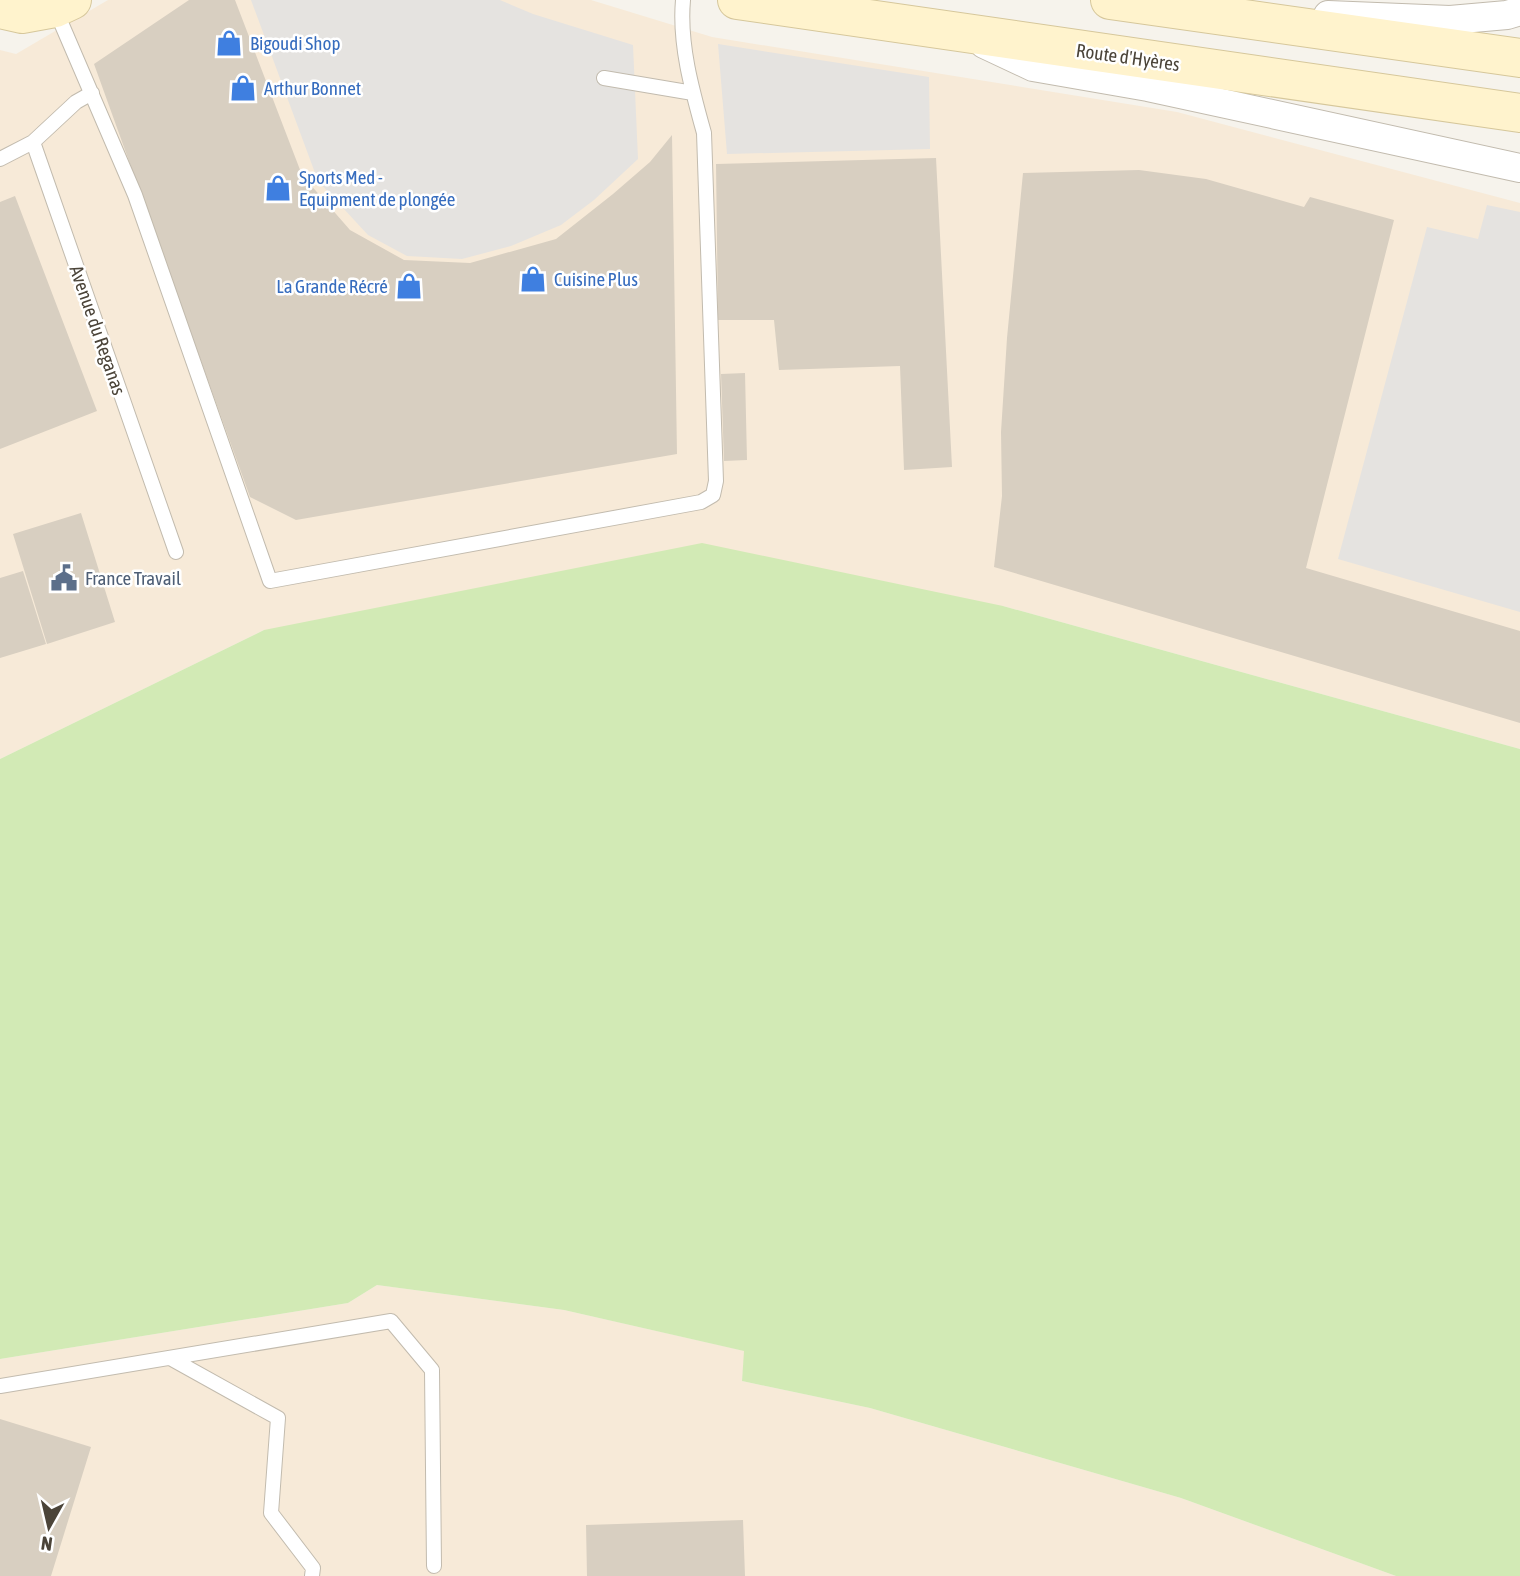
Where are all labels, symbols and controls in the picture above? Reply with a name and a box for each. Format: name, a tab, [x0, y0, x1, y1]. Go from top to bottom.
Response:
shop icon: Bigoudi Shop	[214, 28, 244, 58]
place label: Bigoudi Shop	[250, 32, 340, 54]
street label: Route d'Hyères	[1075, 39, 1182, 75]
shop icon: Arthur Bonnet	[228, 73, 258, 103]
place label: Arthur Bonnet	[264, 77, 361, 99]
place label: Sports Med - Equipment de plongée	[299, 166, 455, 210]
shop icon: Sports Med - Equipment de plongée	[263, 173, 293, 203]
street label: Avenue du Reganas	[66, 262, 131, 398]
shop icon: Cuisine Plus	[518, 264, 548, 294]
place label: Cuisine Plus	[554, 268, 638, 290]
shop icon: La Grande Récré	[394, 271, 424, 301]
place label: La Grande Récré	[276, 275, 388, 297]
public building icon: France Travail	[49, 563, 79, 593]
place label: France Travail	[85, 567, 181, 589]
north arrow	[14, 1492, 84, 1562]
text: N	[40, 1532, 54, 1556]

